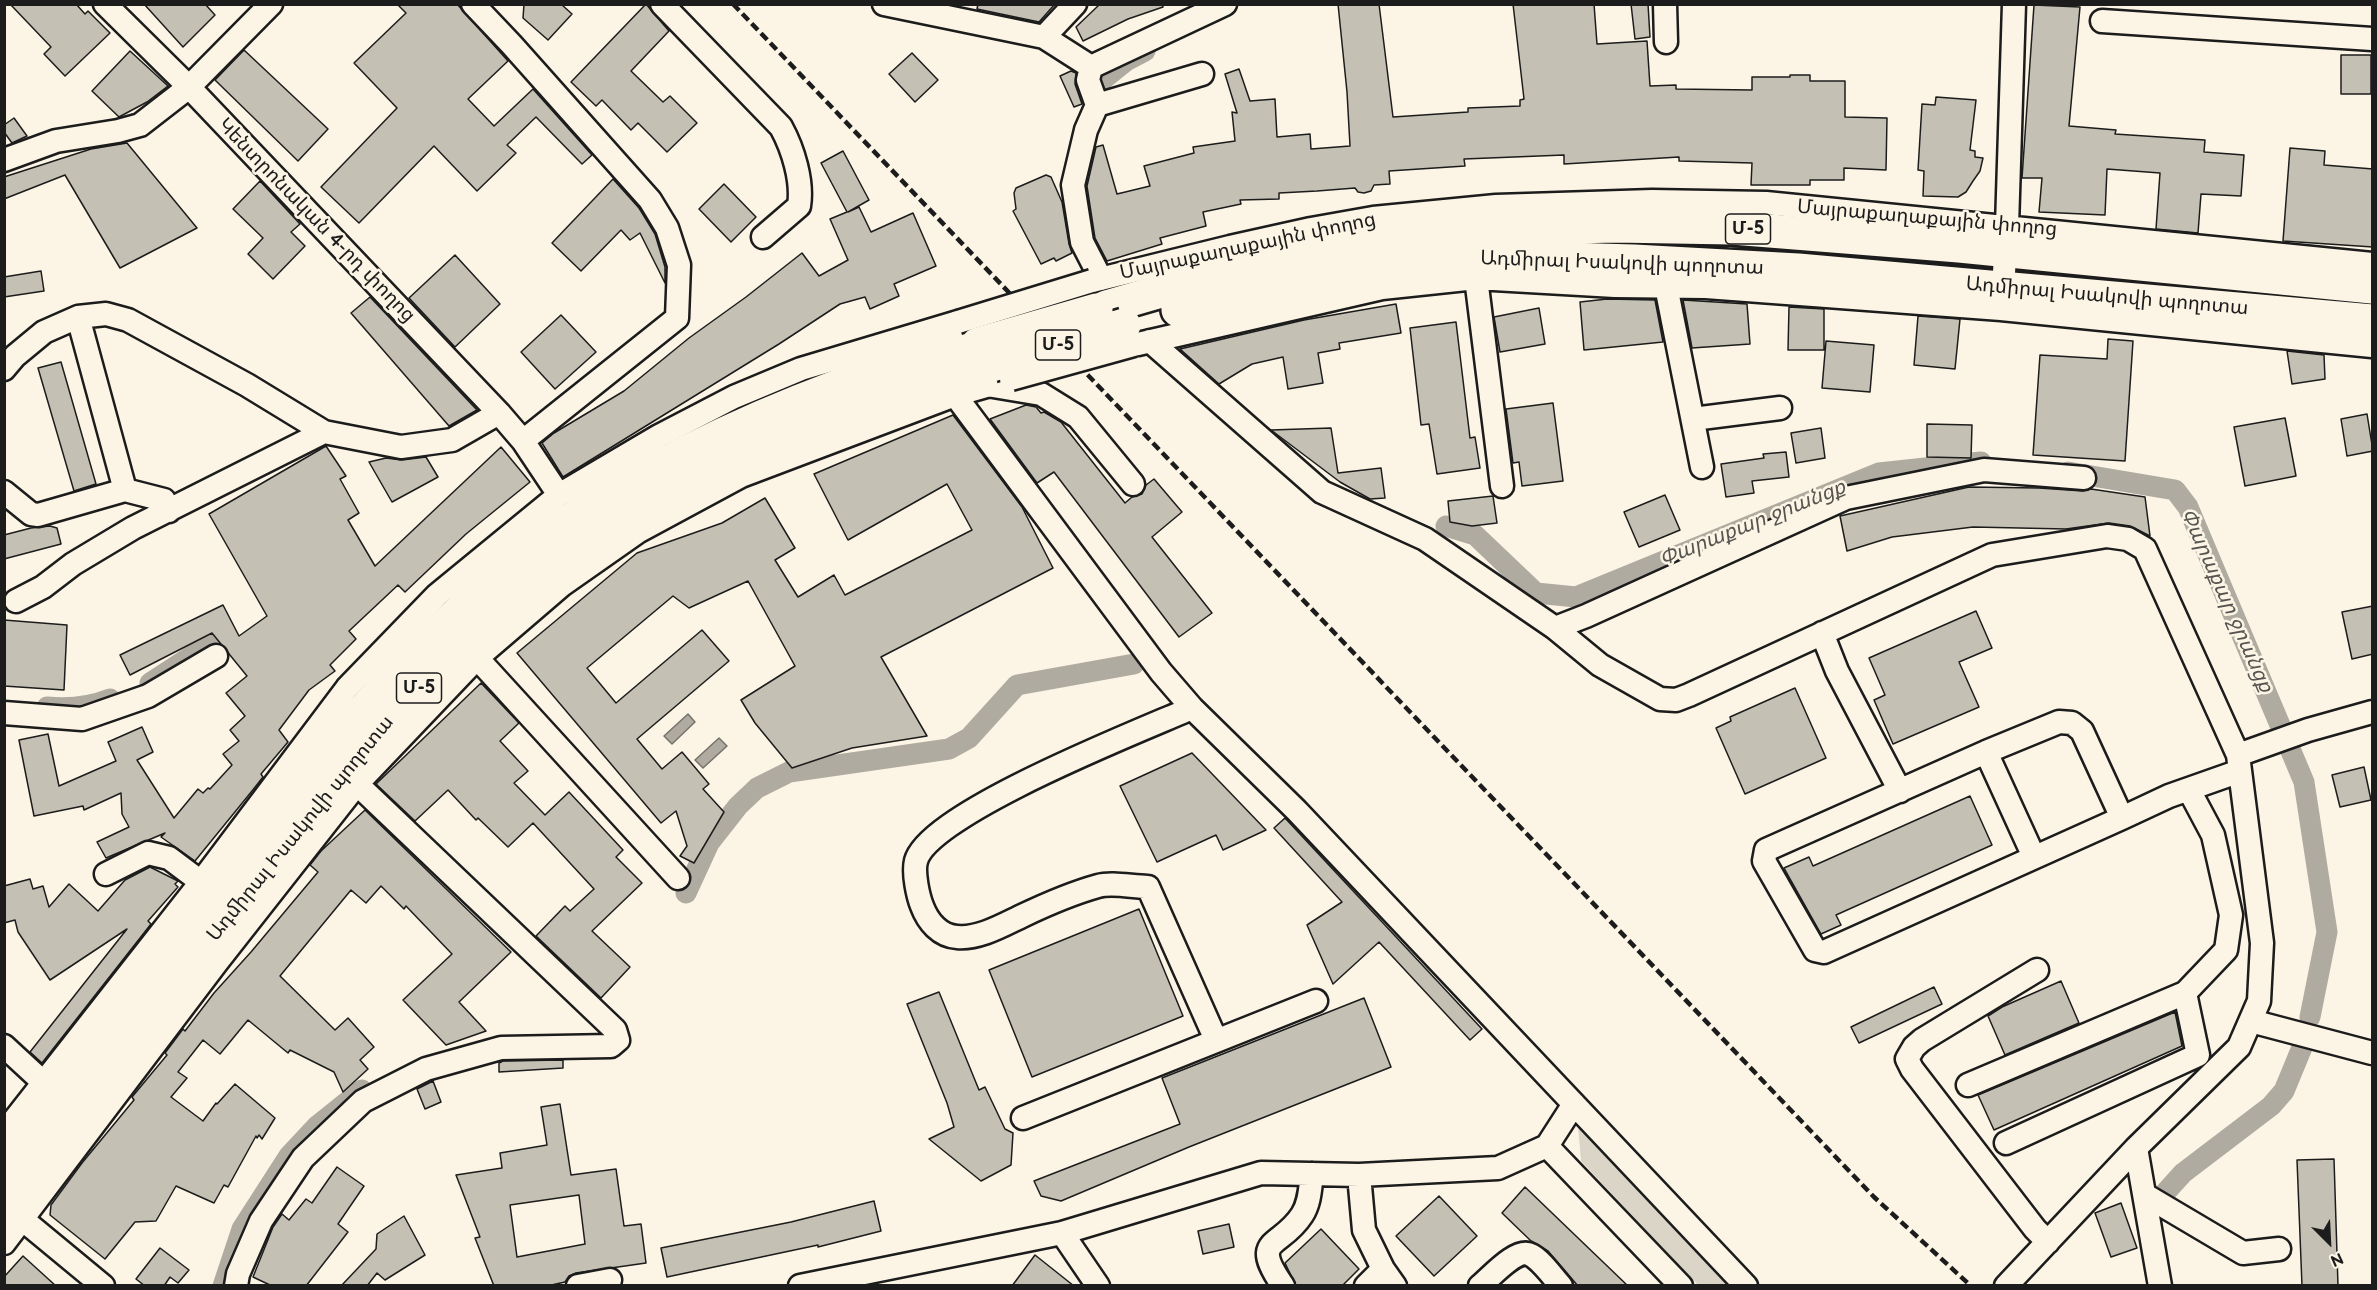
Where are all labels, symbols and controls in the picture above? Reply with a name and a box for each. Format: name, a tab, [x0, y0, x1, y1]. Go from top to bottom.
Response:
street label: Կենտրոնական 4-րդ փողոց	[212, 114, 420, 328]
street label: Մայրաքաղաքային փողոց	[1796, 196, 2058, 242]
street label: Մայրաքաղաքային փողոց	[1118, 208, 1378, 286]
road number: Մ-5	[1726, 214, 1770, 244]
street label: Ադմիրալ Իսակովի պողոտա	[1480, 247, 1764, 281]
street label: Ադմիրալ Իսակովի պողոտա	[1965, 273, 2249, 321]
road number: Մ-5	[1036, 330, 1080, 360]
water label: Փարաքար ջրանցք	[1656, 475, 1850, 573]
water label: Փարաքար ջրանցք	[2174, 505, 2278, 697]
road number: Մ-5	[396, 673, 442, 703]
street label: Ադմիրալ Իսակովի պողոտա	[202, 711, 400, 947]
north arrow	[2299, 1212, 2359, 1272]
text: N	[2327, 1248, 2346, 1270]

